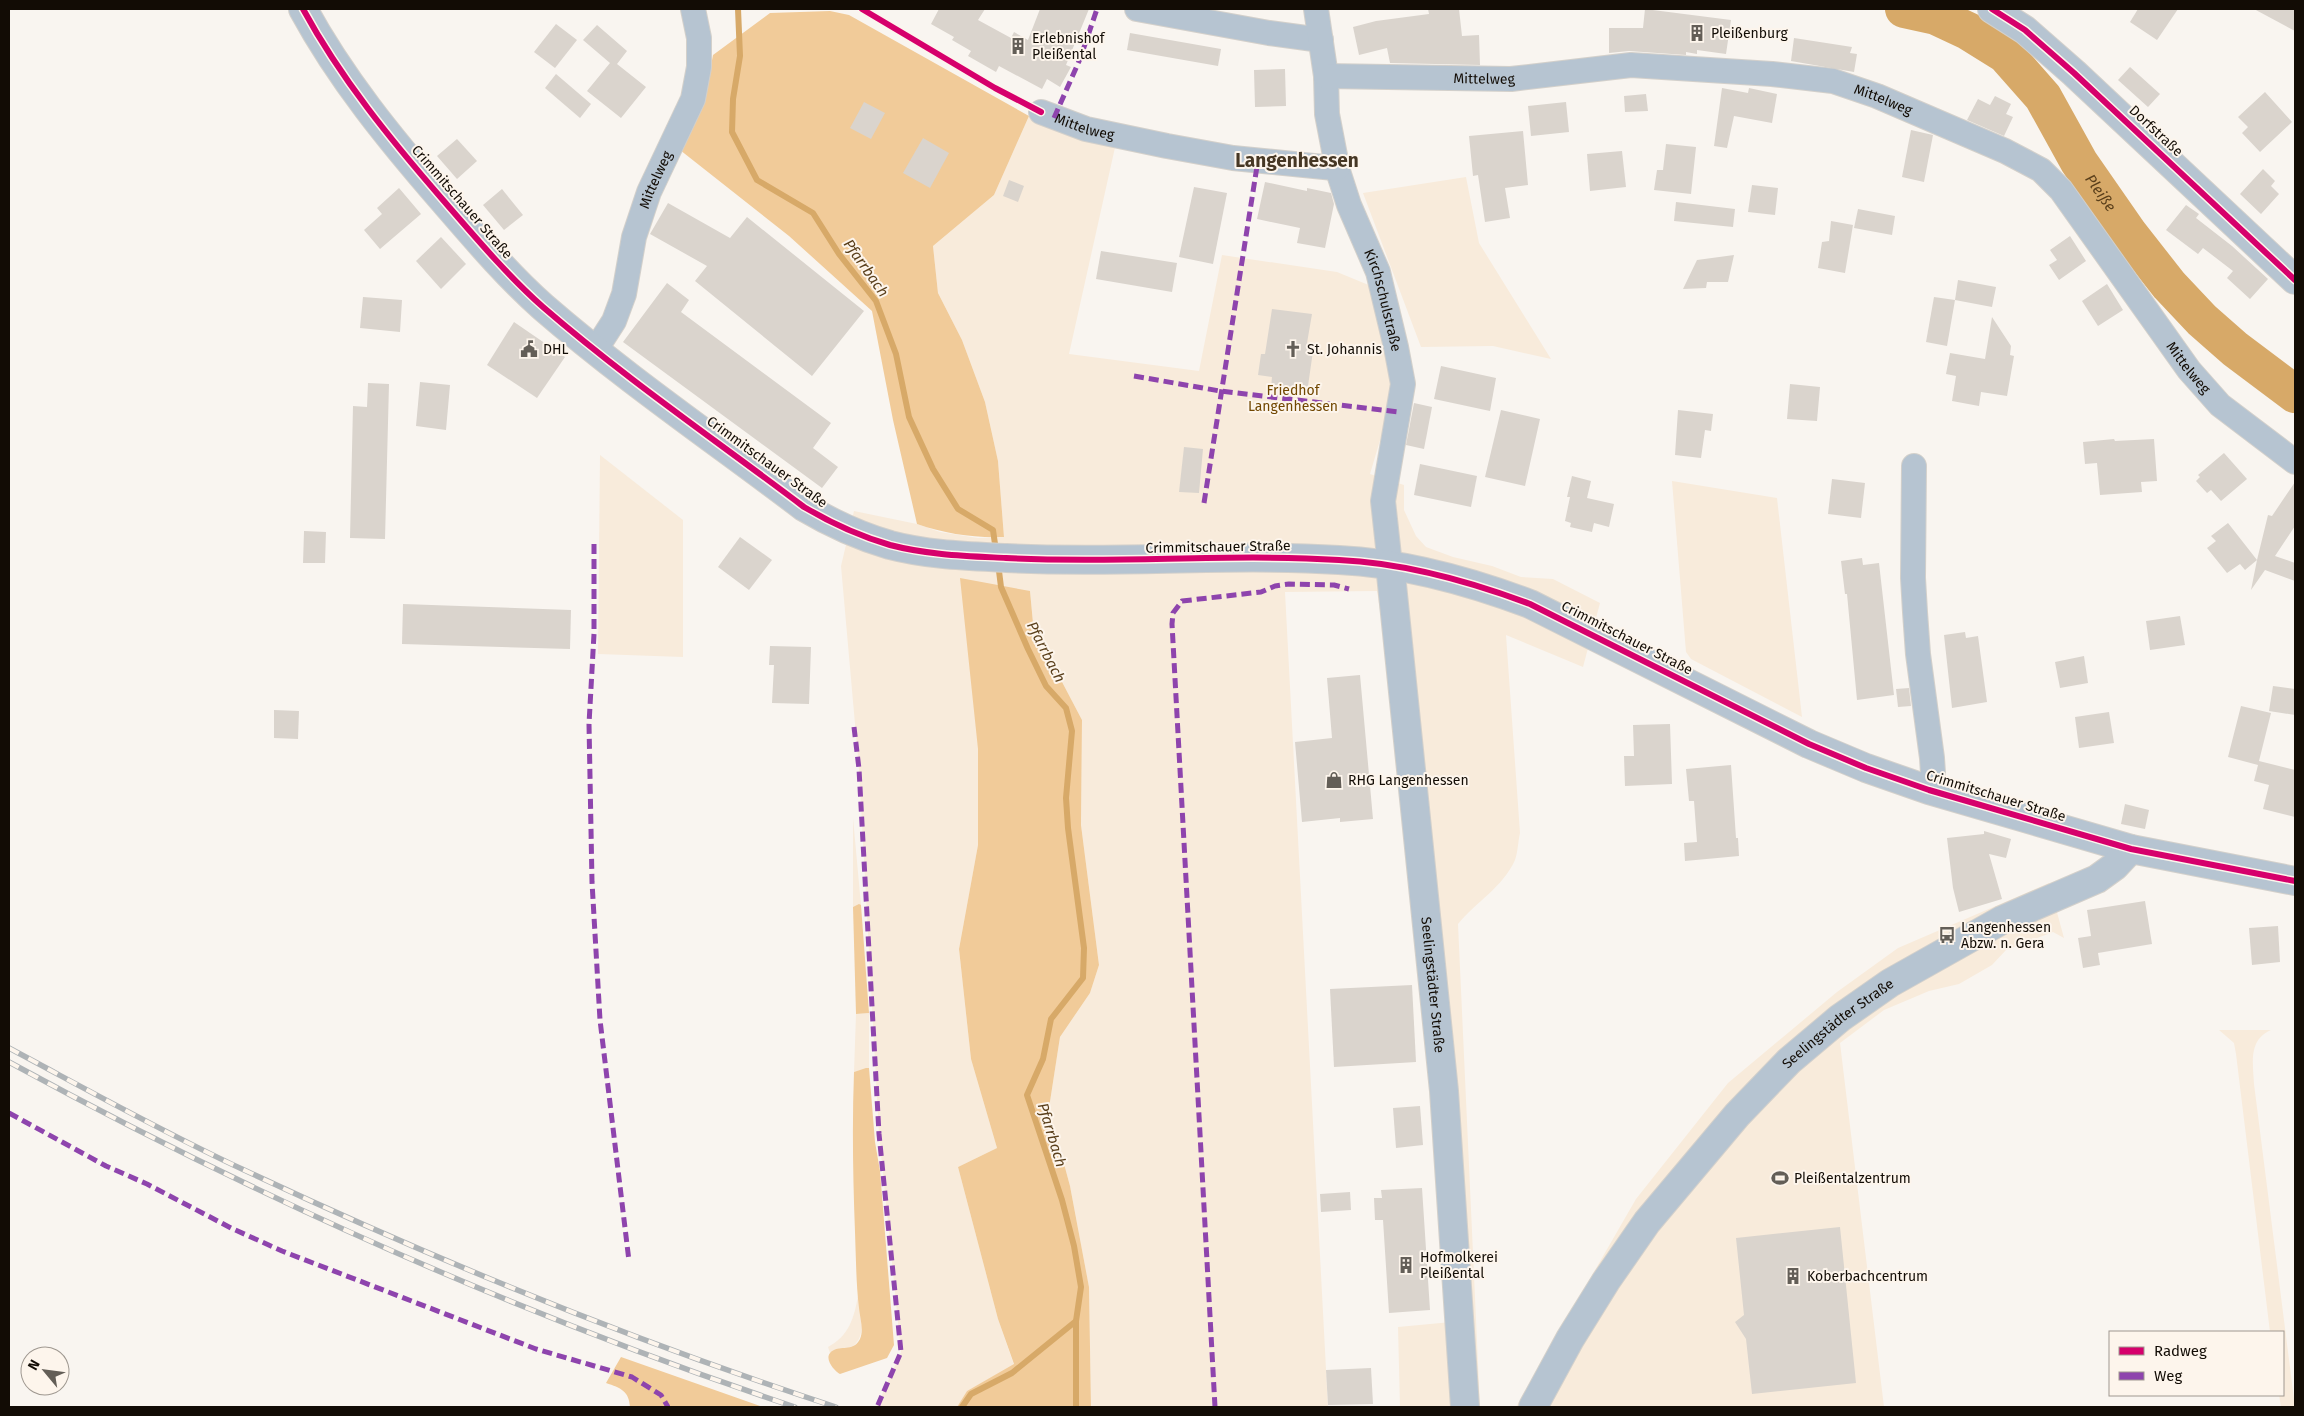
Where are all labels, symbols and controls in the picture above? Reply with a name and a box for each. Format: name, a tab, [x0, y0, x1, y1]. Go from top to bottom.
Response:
building icon: Pleißenburg	[1687, 23, 1707, 43]
place label: Pleißenburg	[1711, 25, 1788, 42]
place label: Erlebnishof Pleißental	[1032, 30, 1106, 63]
building icon: Erlebnishof Pleißental	[1008, 36, 1028, 56]
street label: Mittelweg	[1453, 70, 1516, 88]
street label: Mittelweg	[1852, 80, 1916, 119]
street label: Dorfstraße	[2126, 102, 2186, 160]
street label: Mittelweg	[1052, 109, 1116, 143]
street label: Crimmitschauer Straße	[408, 142, 516, 262]
street label: Mittelweg	[636, 148, 676, 211]
district label: Langenhessen	[1235, 149, 1359, 172]
water label: Pleiße	[2081, 171, 2120, 215]
water label: Pfarrbach	[840, 236, 892, 300]
street label: Kirchschulstraße	[1360, 246, 1405, 353]
street label: Mittelweg	[2163, 338, 2215, 398]
public building icon: DHL	[519, 339, 539, 359]
church icon: St. Johannis	[1283, 339, 1303, 359]
place label: DHL	[543, 341, 569, 358]
place label: St. Johannis	[1307, 341, 1382, 358]
park label: Friedhof Langenhessen	[1248, 382, 1338, 415]
street label: Crimmitschauer Straße	[703, 412, 831, 512]
street label: Crimmitschauer Straße	[1145, 537, 1291, 557]
street label: Crimmitschauer Straße	[1559, 597, 1695, 679]
water label: Pfarrbach	[1023, 618, 1069, 686]
street label: Crimmitschauer Straße	[1924, 767, 2068, 825]
shop icon: RHG Langenhessen	[1324, 770, 1344, 790]
place label: RHG Langenhessen	[1348, 772, 1469, 789]
street label: Seelingstädter Straße	[1418, 916, 1449, 1054]
place label: Langenhessen Abzw. n. Gera	[1961, 919, 2051, 952]
bus stop icon: Langenhessen Abzw. n. Gera	[1937, 925, 1957, 945]
street label: Seelingstädter Straße	[1778, 975, 1897, 1072]
water label: Pfarrbach	[1034, 1101, 1070, 1169]
sports icon: Pleißentalzentrum	[1770, 1168, 1790, 1188]
place label: Pleißentalzentrum	[1794, 1170, 1911, 1187]
place label: Hofmolkerei Pleißental	[1420, 1249, 1498, 1282]
building icon: Hofmolkerei Pleißental	[1396, 1255, 1416, 1275]
building icon: Koberbachcentrum	[1783, 1266, 1803, 1286]
place label: Koberbachcentrum	[1807, 1268, 1928, 1285]
legend	[2109, 1331, 2284, 1396]
text: Radweg	[2154, 1342, 2207, 1360]
north arrow	[20, 1346, 70, 1396]
text: N	[24, 1357, 44, 1373]
text: Weg	[2154, 1367, 2182, 1385]

